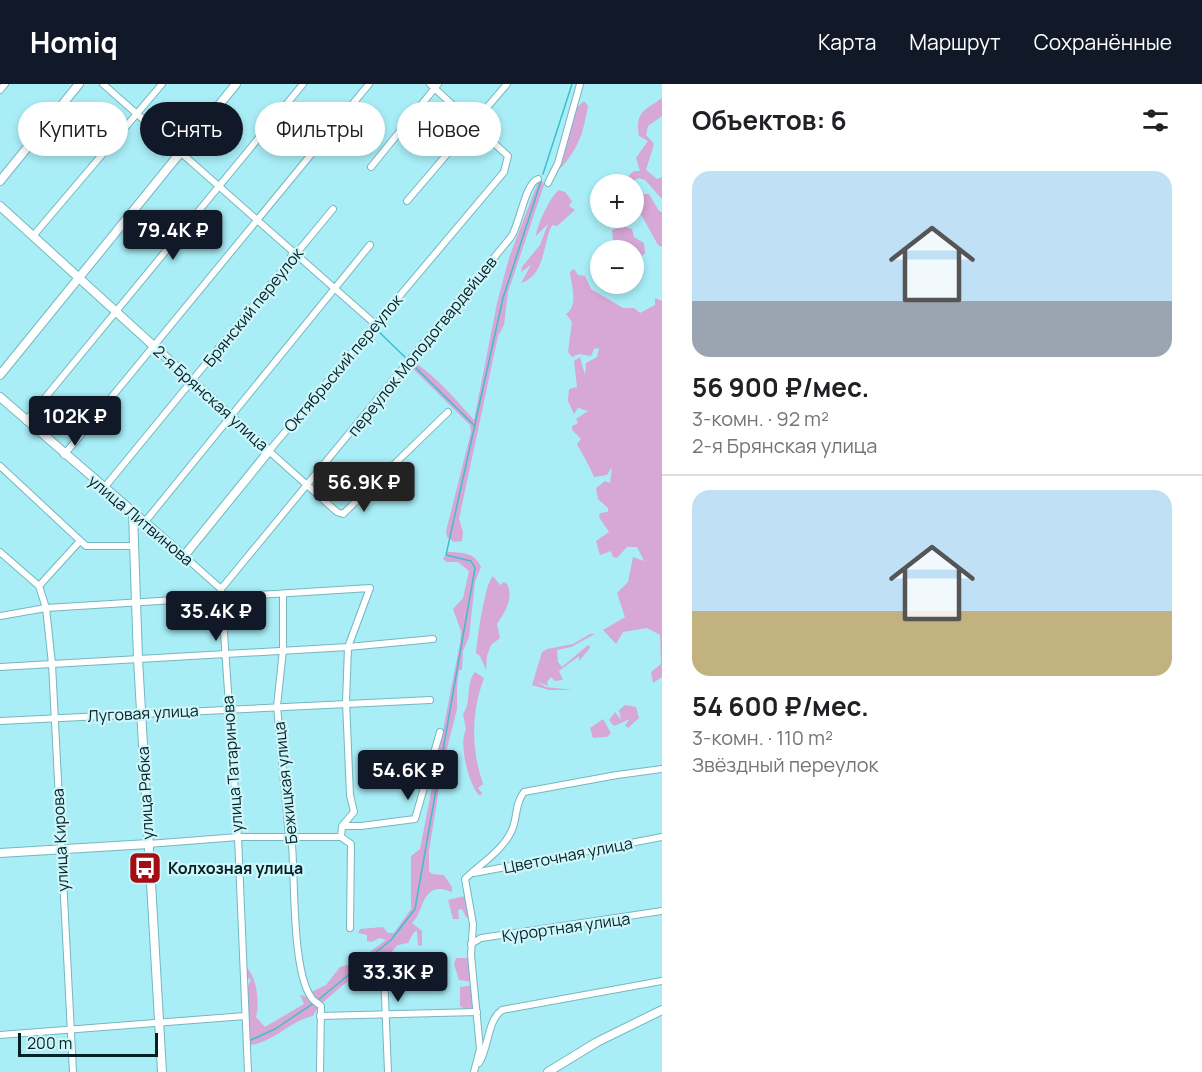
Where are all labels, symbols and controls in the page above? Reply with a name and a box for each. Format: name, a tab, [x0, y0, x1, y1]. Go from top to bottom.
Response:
text: Homiq	[30, 23, 118, 61]
text: Карта	[818, 28, 876, 56]
text: Маршрут	[909, 28, 1001, 56]
text: Сохранённые	[1034, 28, 1172, 56]
chip: Купить	[18, 102, 128, 156]
chip: Снять	[140, 102, 243, 156]
chip: Фильтры	[255, 102, 385, 156]
chip: Новое	[397, 102, 501, 156]
text: Объектов: 6	[692, 102, 847, 138]
icon: filters	[1139, 104, 1172, 137]
map controls	[590, 174, 644, 294]
button: +	[590, 174, 644, 228]
pin: 79.4K ₽	[118, 210, 228, 261]
icon: home	[878, 210, 986, 318]
text: 79.4K ₽	[137, 216, 209, 243]
button: −	[590, 240, 644, 294]
street label: Брянский переулок	[198, 242, 309, 371]
street label: переулок Молодогвардейцев	[342, 251, 502, 441]
street label: Октябрьский переулок	[279, 289, 408, 437]
street label: 2-я Брянская улица	[149, 340, 273, 456]
text: 56 900 ₽/мес.	[692, 369, 869, 405]
pin: 102K ₽	[26, 396, 124, 447]
text: 102K ₽	[43, 402, 107, 429]
text: 3-комн. · 92 m²	[692, 405, 829, 432]
text: 2-я Брянская улица	[692, 432, 877, 459]
pin: 56.9K ₽	[309, 462, 419, 513]
text: 56.9K ₽	[328, 468, 400, 495]
street label: улица Литвинова	[84, 470, 198, 570]
icon: home	[878, 529, 986, 637]
pin: 35.4K ₽	[161, 591, 271, 642]
text: 35.4K ₽	[180, 597, 252, 624]
text: 54 600 ₽/мес.	[692, 688, 869, 724]
street label: улица Татаринова	[216, 695, 248, 833]
street label: Луговая улица	[87, 699, 199, 727]
street label: Бежицкая улица	[268, 721, 302, 845]
text: 3-комн. · 110 m²	[692, 724, 833, 751]
street label: улица Рябка	[132, 746, 158, 840]
pin: 54.6K ₽	[353, 750, 463, 801]
text: Звёздный переулок	[692, 751, 878, 778]
text: 54.6K ₽	[372, 756, 444, 783]
street label: улица Кирова	[46, 788, 74, 892]
street label: Цветочная улица	[502, 832, 634, 878]
bus stop icon: Колхозная улица	[127, 850, 163, 886]
place label: Колхозная улица	[168, 857, 303, 879]
street label: Курортная улица	[500, 907, 632, 947]
pin: 33.3K ₽	[343, 952, 453, 1003]
text: 33.3K ₽	[362, 958, 434, 985]
scale bar	[18, 1030, 158, 1058]
text: 200 m	[27, 1032, 72, 1054]

